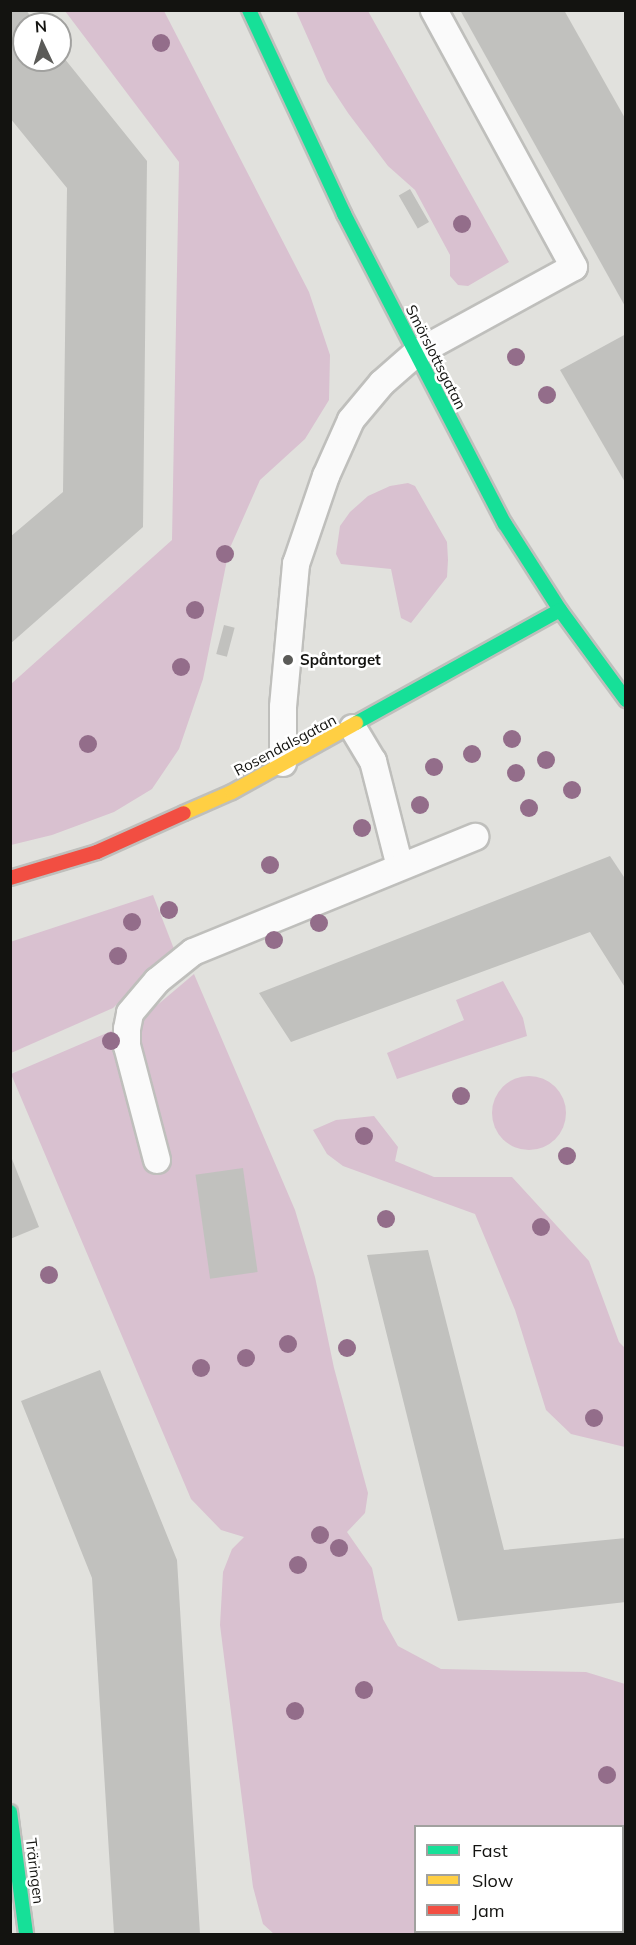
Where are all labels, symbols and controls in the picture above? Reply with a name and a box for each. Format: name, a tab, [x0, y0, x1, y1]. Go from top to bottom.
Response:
north arrow	[12, 12, 72, 72]
text: N	[34, 16, 48, 36]
street label: Smörslottsgatan	[402, 302, 470, 412]
place label: Spåntorget	[300, 651, 381, 669]
marker: Spåntorget	[281, 653, 295, 667]
street label: Rosendalsgatan	[231, 710, 339, 780]
legend	[414, 1825, 624, 1933]
street label: Träringen	[22, 1837, 48, 1905]
text: Fast	[472, 1839, 508, 1862]
text: Slow	[472, 1869, 513, 1892]
text: Jam	[472, 1899, 505, 1922]

